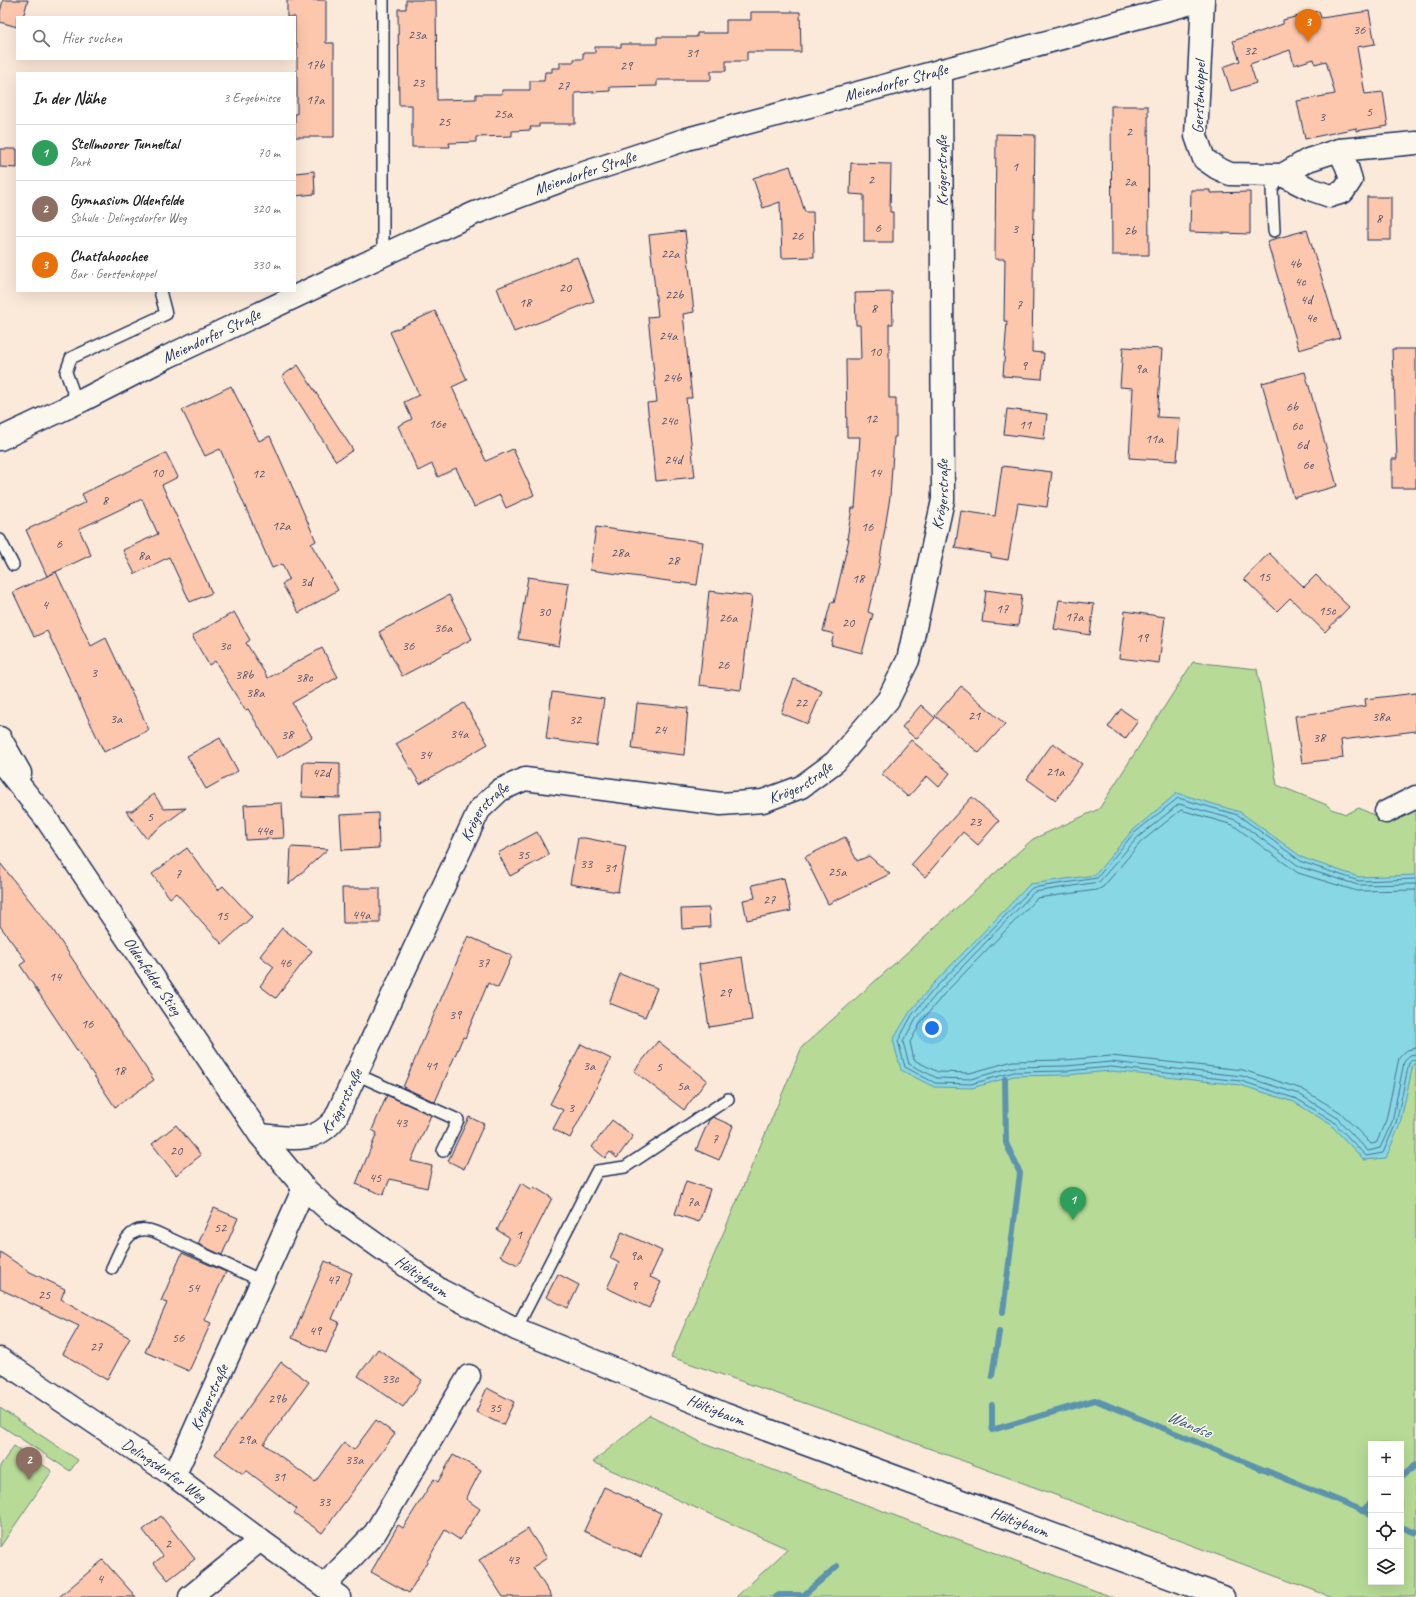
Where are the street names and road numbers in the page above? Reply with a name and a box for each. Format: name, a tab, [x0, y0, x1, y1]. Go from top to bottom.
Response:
street label: Gerstenkoppel	[1188, 57, 1210, 134]
street label: Meiendorfer Straße	[842, 59, 952, 106]
street label: Krögerstraße	[932, 134, 952, 206]
street label: Meiendorfer Straße	[531, 146, 640, 200]
street label: Meiendorfer Straße	[159, 304, 265, 368]
street label: Krögerstraße	[927, 458, 953, 532]
street label: Krögerstraße	[766, 756, 838, 808]
street label: Krögerstraße	[456, 777, 513, 844]
street label: Oldenfelder Stieg	[119, 933, 187, 1020]
street label: Krögerstraße	[317, 1064, 368, 1138]
street label: Höltigbaum	[391, 1251, 452, 1303]
street label: Krögerstraße	[186, 1360, 234, 1434]
street label: Höltigbaum	[684, 1390, 749, 1431]
street label: Delingsdorfer Weg	[118, 1434, 211, 1507]
street label: Höltigbaum	[988, 1503, 1053, 1543]

